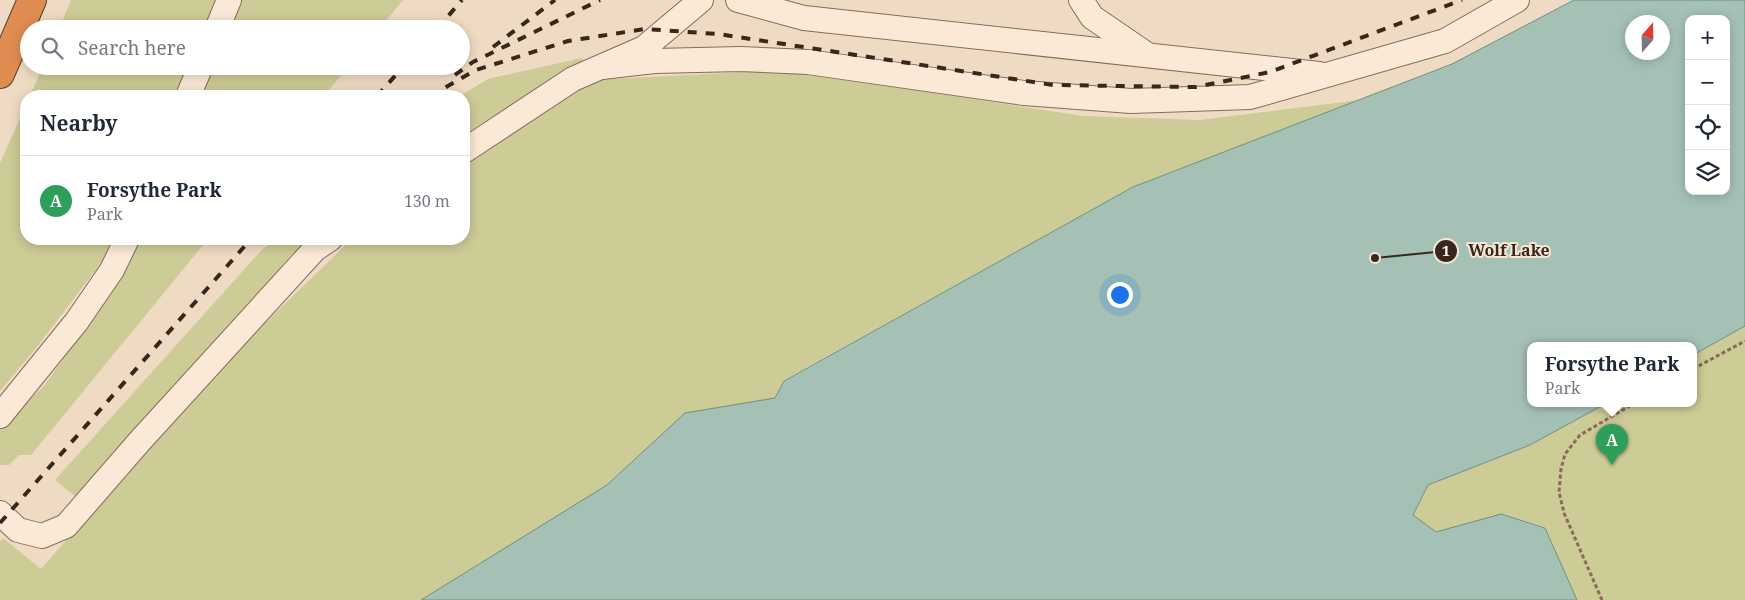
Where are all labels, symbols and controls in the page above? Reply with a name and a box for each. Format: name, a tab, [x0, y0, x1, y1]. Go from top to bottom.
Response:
north arrow	[1625, 15, 1670, 60]
map controls	[1685, 15, 1730, 195]
button: +	[1685, 15, 1730, 60]
search box	[20, 20, 470, 75]
icon: search	[38, 34, 66, 62]
text: Search here	[78, 35, 186, 61]
button: −	[1685, 60, 1730, 105]
button: locate	[1685, 105, 1730, 150]
text: Nearby	[40, 109, 118, 137]
button: layers	[1685, 150, 1730, 195]
text: Forsythe Park	[87, 177, 222, 203]
text: A	[50, 190, 62, 212]
text: 130 m	[404, 190, 450, 212]
text: Park	[87, 203, 123, 225]
callout: Wolf Lake	[1433, 235, 1559, 266]
text: Wolf Lake	[1468, 239, 1550, 261]
text: 1	[1442, 240, 1450, 260]
your location	[1107, 282, 1133, 308]
popup	[1527, 342, 1697, 407]
text: Forsythe Park	[1545, 351, 1679, 377]
text: Park	[1545, 377, 1580, 399]
pin: A	[1596, 424, 1628, 465]

